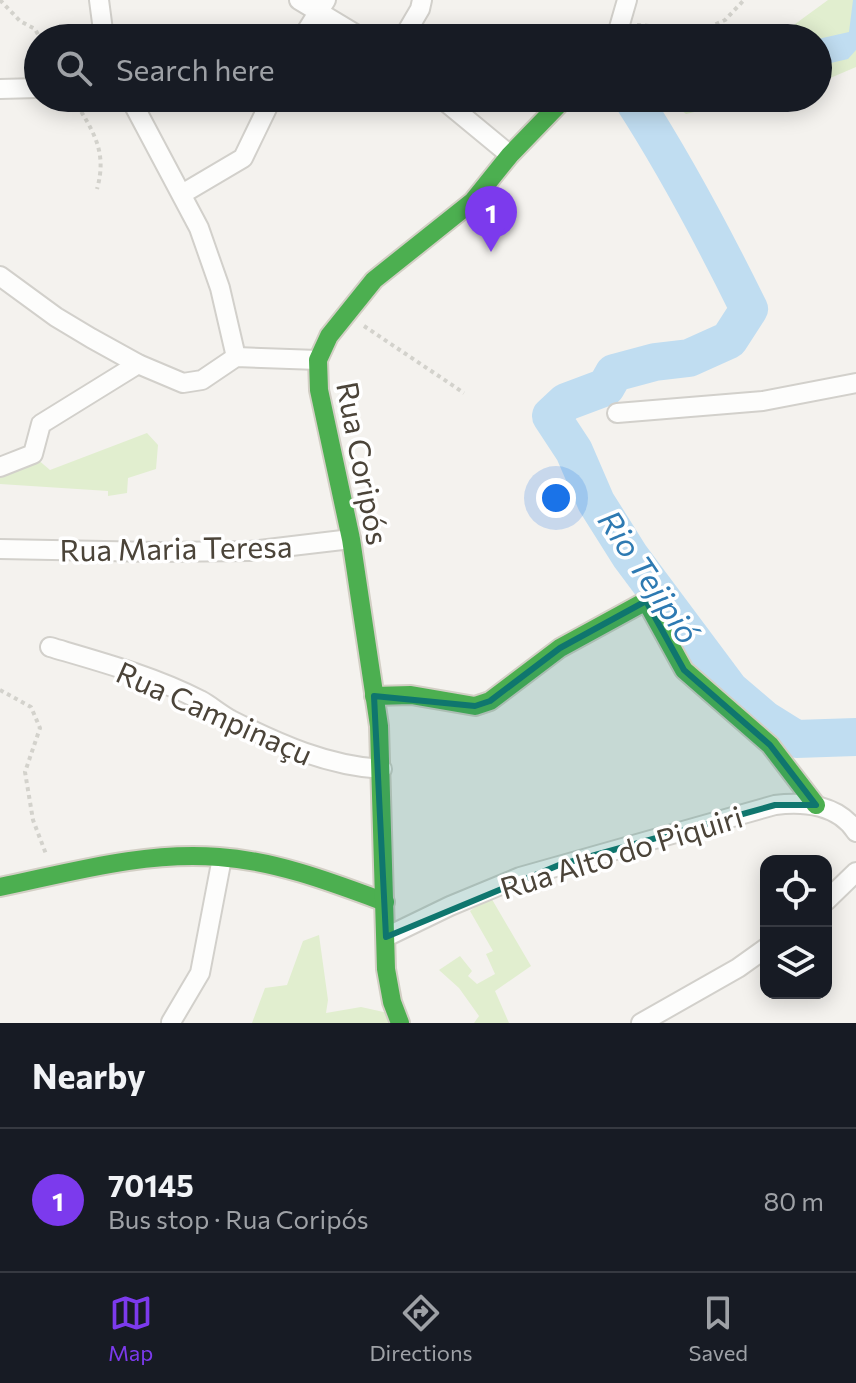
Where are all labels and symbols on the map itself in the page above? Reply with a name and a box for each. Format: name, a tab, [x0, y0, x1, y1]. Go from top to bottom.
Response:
pin: 1	[465, 186, 517, 252]
street label: Rua Coripós	[330, 378, 398, 548]
your location	[536, 478, 576, 518]
water label: Rio Tejipió	[591, 502, 709, 650]
street label: Rua Maria Teresa	[59, 526, 293, 568]
street label: Rua Campinaçu	[111, 652, 319, 772]
street label: Rua Alto do Piquiri	[495, 797, 747, 905]

